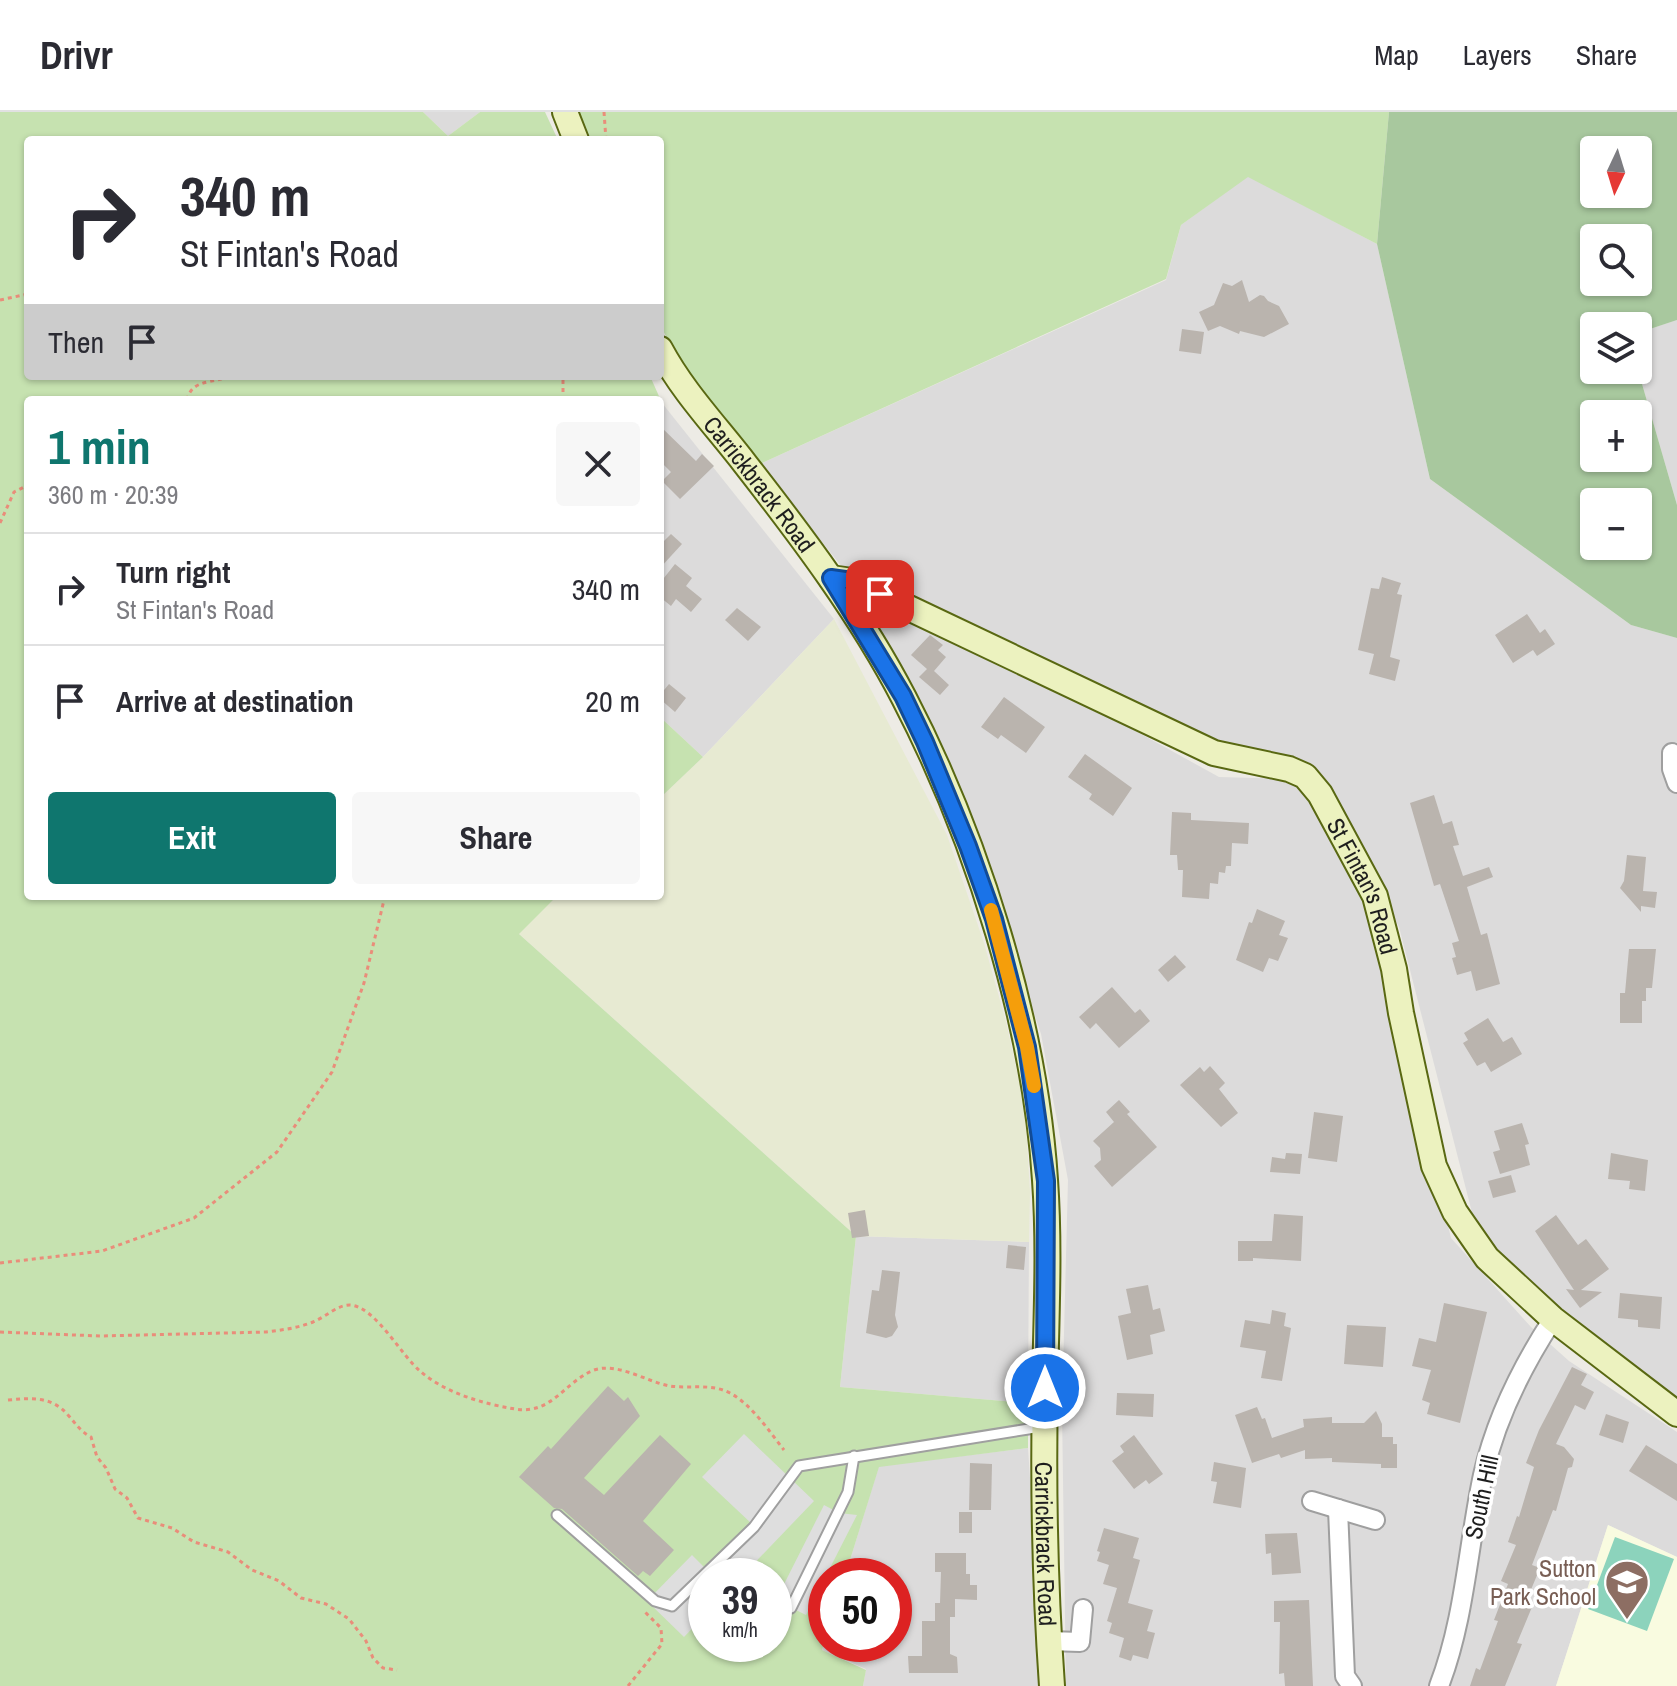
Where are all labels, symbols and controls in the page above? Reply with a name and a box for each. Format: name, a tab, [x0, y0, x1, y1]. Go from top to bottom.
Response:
text: Drivr	[40, 30, 113, 81]
text: Map	[1374, 36, 1419, 74]
text: Layers	[1463, 36, 1532, 74]
text: Share	[1576, 36, 1637, 74]
north arrow	[1580, 136, 1652, 208]
map controls	[1580, 136, 1652, 560]
text: 340 m	[180, 158, 310, 233]
icon: right	[48, 168, 152, 272]
button: search	[1580, 224, 1652, 296]
text: St Fintan's Road	[180, 230, 399, 278]
button: layers	[1580, 312, 1652, 384]
icon: arrive	[120, 320, 164, 364]
text: Then	[48, 322, 104, 362]
button: +	[1580, 400, 1652, 472]
street label: Carrickbrack Road	[697, 409, 823, 558]
text: 1 min	[48, 414, 151, 479]
button: close	[556, 422, 640, 506]
text: 360 m · 20:39	[48, 477, 178, 512]
button: −	[1580, 488, 1652, 560]
text: Turn right	[116, 552, 230, 592]
pin	[846, 560, 914, 628]
icon: right	[48, 567, 92, 611]
text: 340 m	[572, 569, 640, 609]
icon: arrive	[858, 572, 902, 616]
text: St Fintan's Road	[116, 592, 274, 627]
icon: arrive	[48, 679, 92, 723]
text: Arrive at destination	[116, 681, 354, 721]
text: 20 m	[585, 681, 640, 721]
button: Exit	[48, 792, 336, 884]
button: Share	[352, 792, 640, 884]
street label: St Fintan's Road	[1320, 812, 1405, 958]
position arrow	[1003, 1346, 1087, 1430]
street label: South Hill	[1456, 1452, 1506, 1542]
street label: Carrickbrack Road	[1028, 1462, 1064, 1627]
place label: Sutton Park School	[1490, 1552, 1596, 1612]
speed limit sign: 50	[808, 1558, 912, 1662]
school or university icon: Sutton Park School	[1603, 1558, 1651, 1621]
text: 39	[722, 1573, 758, 1626]
text: km/h	[722, 1616, 758, 1643]

